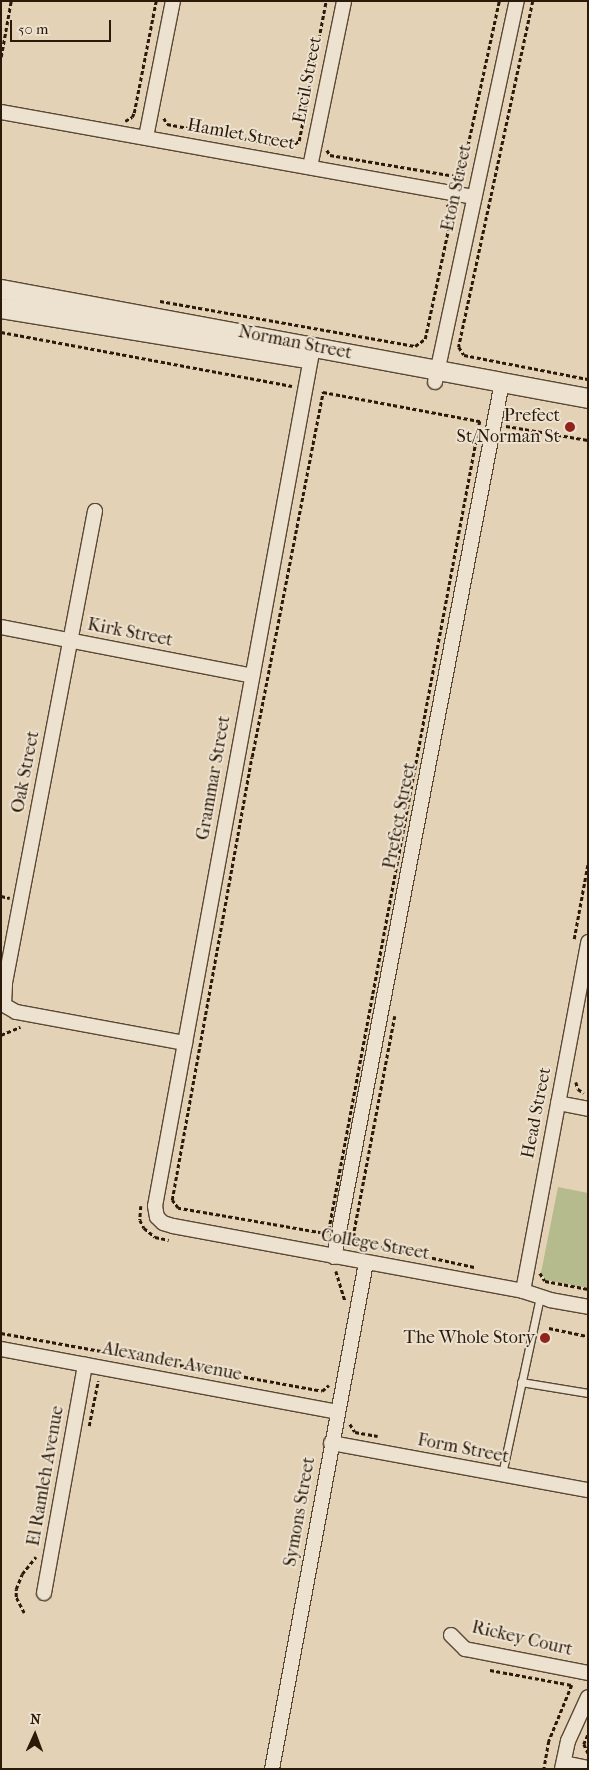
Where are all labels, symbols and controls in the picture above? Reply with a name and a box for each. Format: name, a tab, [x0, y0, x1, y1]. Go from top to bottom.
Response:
scale bar	[12, 10, 114, 42]
text: 50 m	[18, 20, 48, 38]
street label: Ercil Street	[289, 35, 327, 125]
street label: Hamlet Street	[185, 115, 297, 155]
street label: Eton Street	[437, 143, 477, 233]
street label: Norman Street	[236, 321, 354, 365]
place label: Prefect St/Norman St	[457, 406, 560, 448]
marker: Prefect St/Norman St	[564, 421, 576, 433]
street label: Kirk Street	[85, 614, 175, 652]
street label: Grammar Street	[192, 714, 236, 842]
street label: Oak Street	[7, 729, 45, 815]
street label: Prefect Street	[379, 761, 421, 871]
street label: Head Street	[518, 1066, 556, 1160]
street label: College Street	[319, 1225, 431, 1265]
place label: The Whole Story	[403, 1327, 535, 1349]
marker: The Whole Story	[539, 1332, 551, 1344]
street label: Alexander Avenue	[100, 1338, 244, 1386]
street label: El Ramleh Avenue	[23, 1404, 69, 1548]
street label: Form Street	[416, 1430, 510, 1468]
street label: Symons Street	[280, 1456, 320, 1568]
street label: Rickey Court	[470, 1617, 574, 1661]
north arrow	[10, 1710, 60, 1760]
text: N	[30, 1711, 41, 1728]

